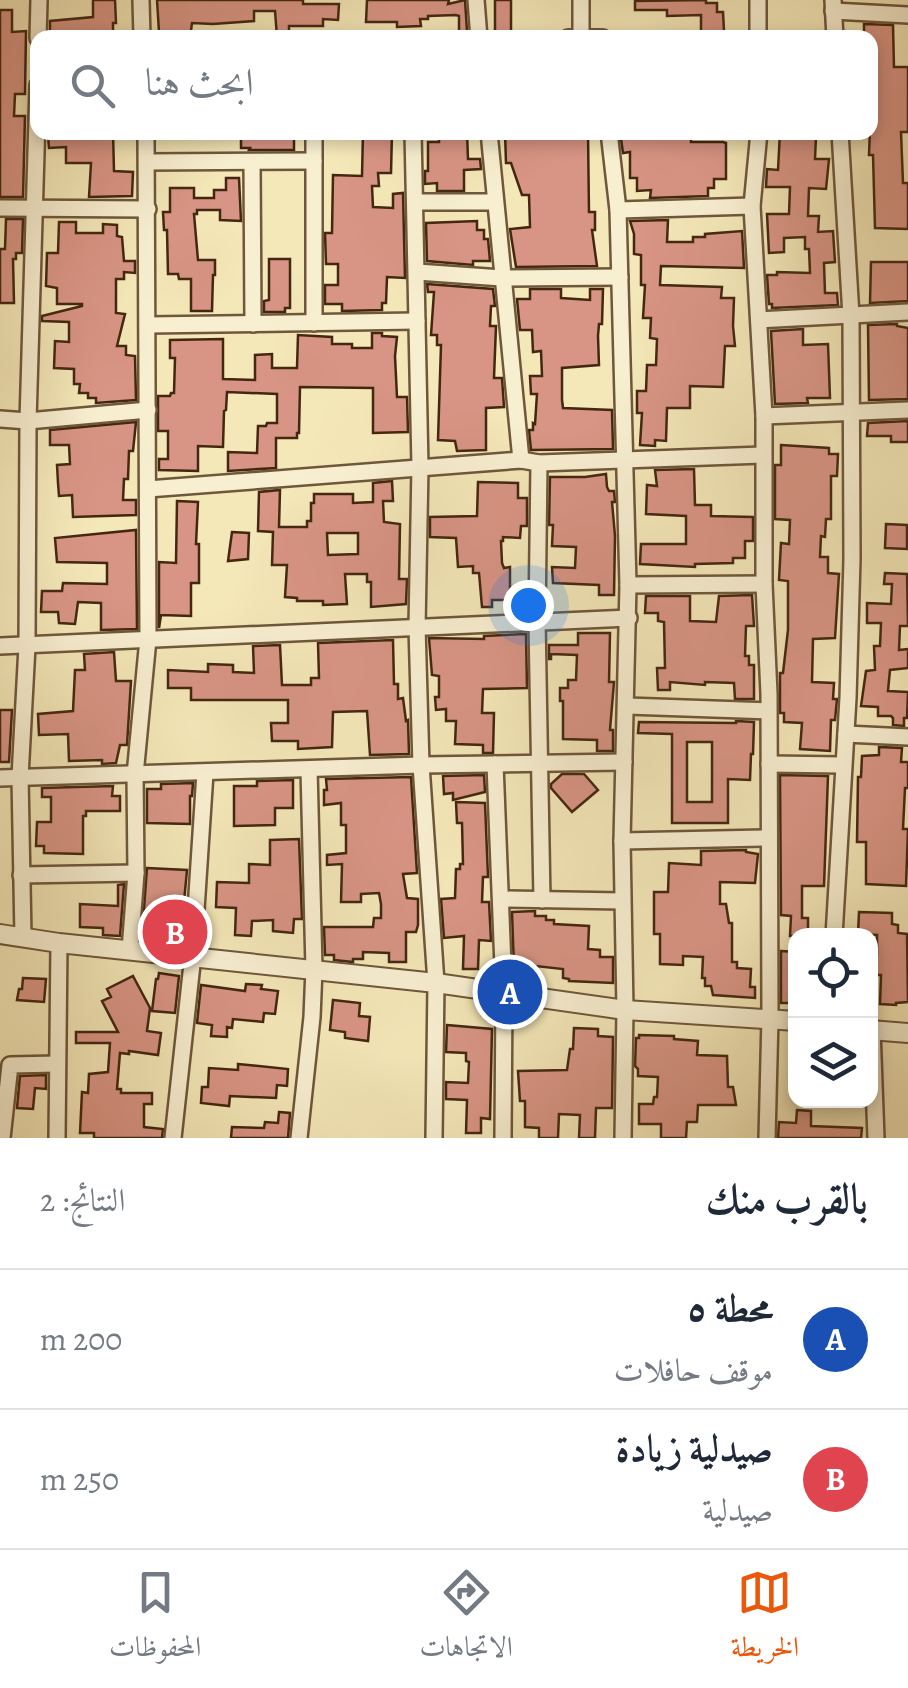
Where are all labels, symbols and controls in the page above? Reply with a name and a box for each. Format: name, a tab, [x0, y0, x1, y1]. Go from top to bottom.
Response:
search box	[30, 30, 878, 140]
text: ابحث هنا	[145, 56, 254, 108]
icon: search	[65, 58, 120, 113]
your location	[503, 580, 554, 631]
pin: B	[142, 894, 208, 970]
map controls	[788, 928, 878, 1108]
button: locate	[788, 928, 878, 1018]
pin: A	[478, 954, 542, 1030]
button: layers	[788, 1018, 878, 1108]
text: بالقرب منك	[705, 1170, 868, 1227]
text: النتائج: 2	[40, 1178, 125, 1222]
text: محطة ٥	[686, 1282, 773, 1334]
text: 200 m	[40, 1317, 122, 1361]
text: A	[826, 1317, 846, 1361]
text: موقف حافلات	[614, 1348, 773, 1392]
text: صيدلية زيادة	[616, 1422, 773, 1474]
text: 250 m	[40, 1457, 119, 1501]
text: B	[825, 1457, 846, 1501]
text: صيدلية	[702, 1488, 773, 1532]
tab: المحفوظات	[109, 1565, 201, 1674]
tab: الاتجاهات	[419, 1565, 513, 1674]
tab: الخريطة	[731, 1565, 799, 1674]

